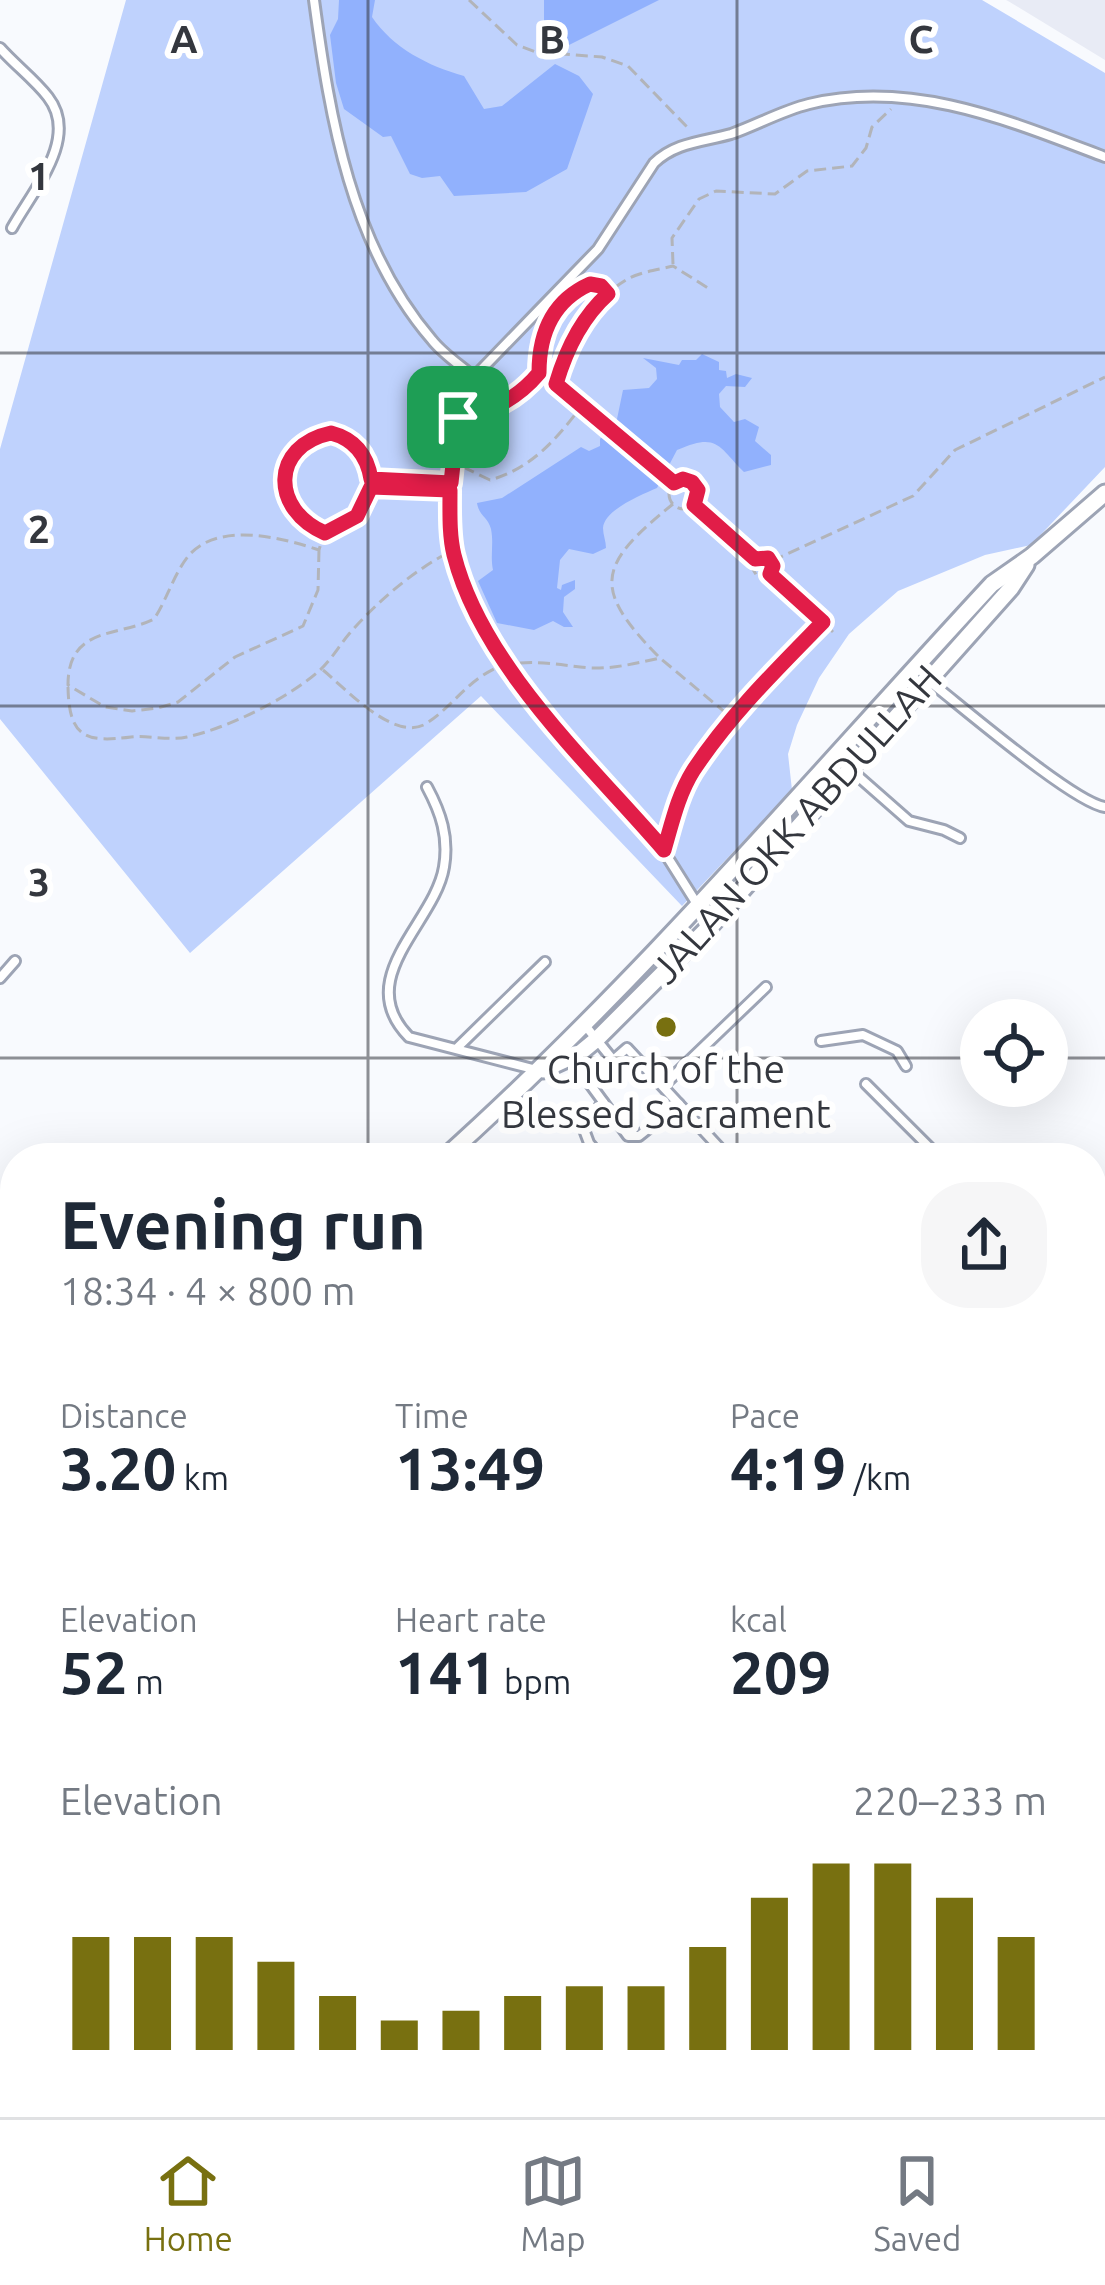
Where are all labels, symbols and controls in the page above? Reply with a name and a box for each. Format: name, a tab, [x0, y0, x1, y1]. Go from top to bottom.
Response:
text: A	[170, 17, 198, 60]
text: B	[539, 17, 565, 60]
text: C	[909, 17, 934, 60]
text: 1	[28, 154, 50, 197]
pin	[407, 366, 509, 468]
icon: arrive	[425, 384, 491, 450]
text: 2	[28, 507, 50, 550]
street label: JALAN OKK ABDULLAH	[642, 656, 949, 991]
text: 3	[28, 860, 50, 903]
map controls	[960, 999, 1068, 1107]
button: locate	[960, 999, 1068, 1107]
marker: Church of the Blessed Sacrament	[653, 1014, 679, 1040]
place label: Church of the Blessed Sacrament	[501, 1047, 831, 1135]
button: share	[921, 1182, 1047, 1308]
text: Evening run	[60, 1187, 426, 1261]
text: 18:34 · 4 × 800 m	[60, 1269, 355, 1312]
text: Distance	[60, 1397, 188, 1434]
text: Time	[395, 1397, 469, 1434]
text: Pace	[730, 1397, 800, 1434]
text: 3.20	[60, 1434, 176, 1501]
text: 13:49	[395, 1434, 545, 1501]
text: 4:19	[730, 1434, 846, 1501]
text: km	[176, 1459, 229, 1496]
text: /km	[846, 1459, 911, 1496]
text: Elevation	[60, 1601, 198, 1638]
text: Heart rate	[395, 1601, 547, 1638]
text: kcal	[730, 1601, 787, 1638]
text: 52	[60, 1638, 128, 1705]
text: 141	[395, 1638, 497, 1705]
text: 209	[730, 1638, 832, 1705]
text: m	[128, 1663, 164, 1700]
text: bpm	[497, 1663, 571, 1700]
text: Elevation	[60, 1779, 223, 1822]
text: 220–233 m	[853, 1779, 1047, 1822]
tab: Home	[144, 2148, 233, 2257]
tab: Map	[520, 2148, 586, 2257]
tab: Saved	[873, 2148, 961, 2257]

